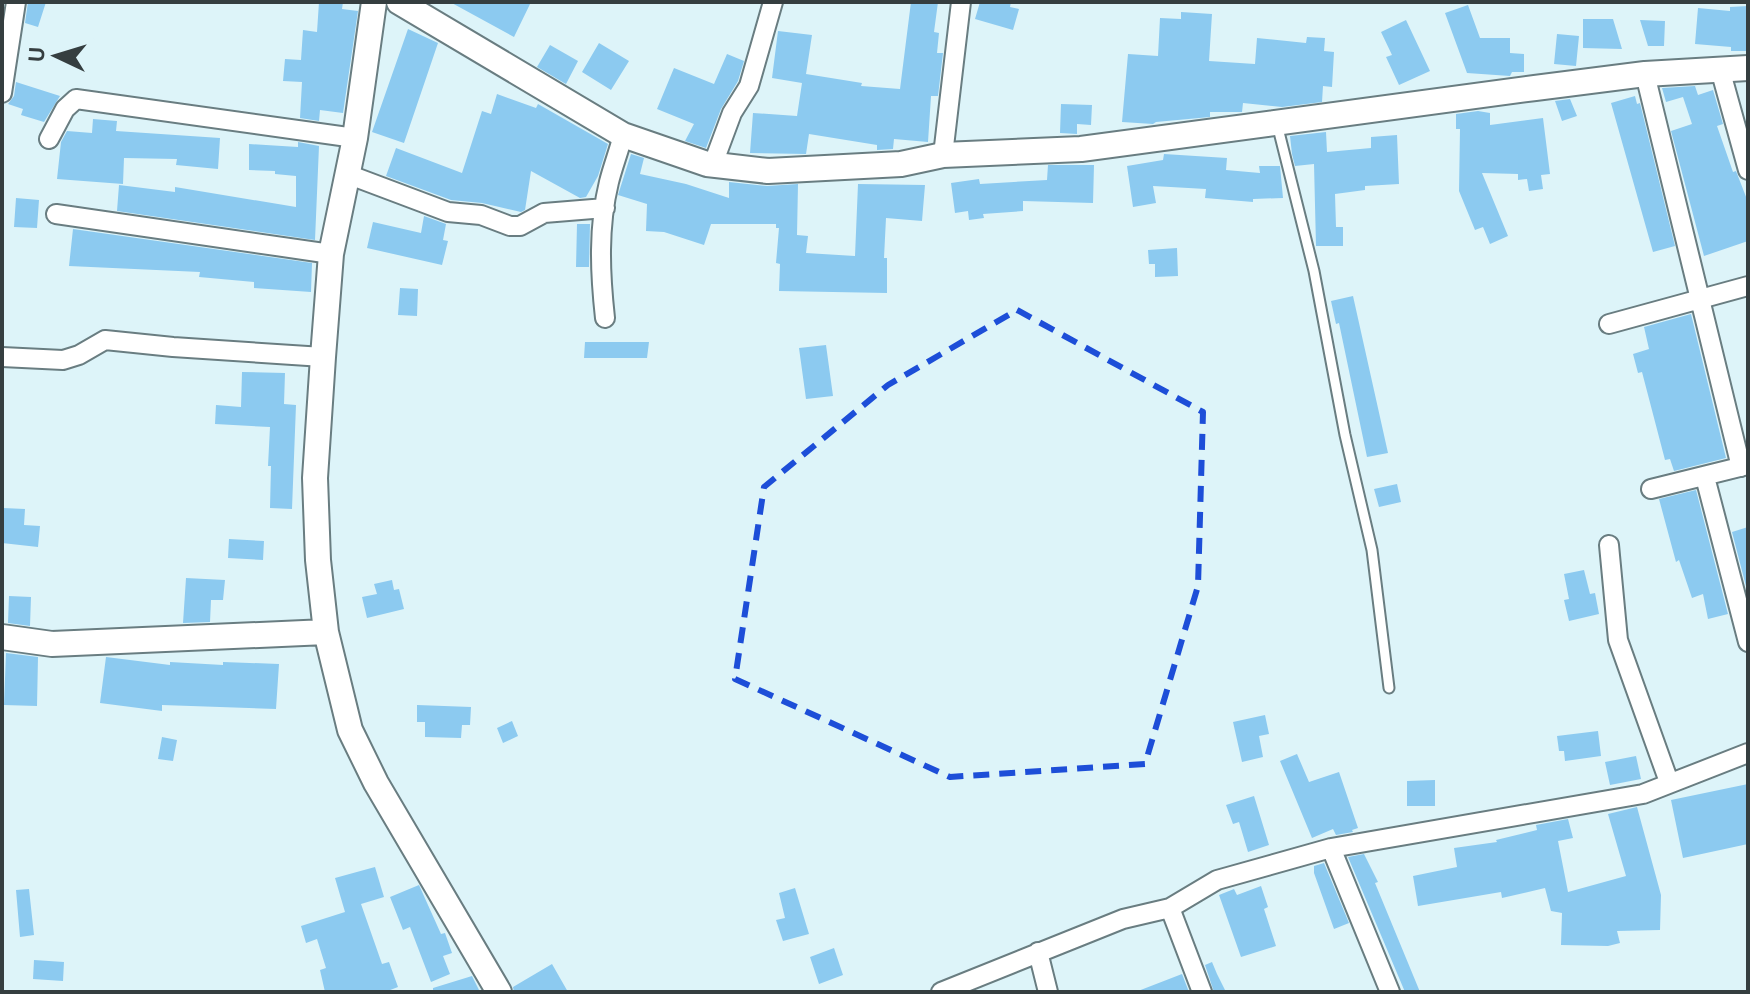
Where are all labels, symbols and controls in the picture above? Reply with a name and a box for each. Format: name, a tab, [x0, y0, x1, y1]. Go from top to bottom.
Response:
north arrow	[16, 16, 96, 96]
text: U	[23, 46, 49, 63]

